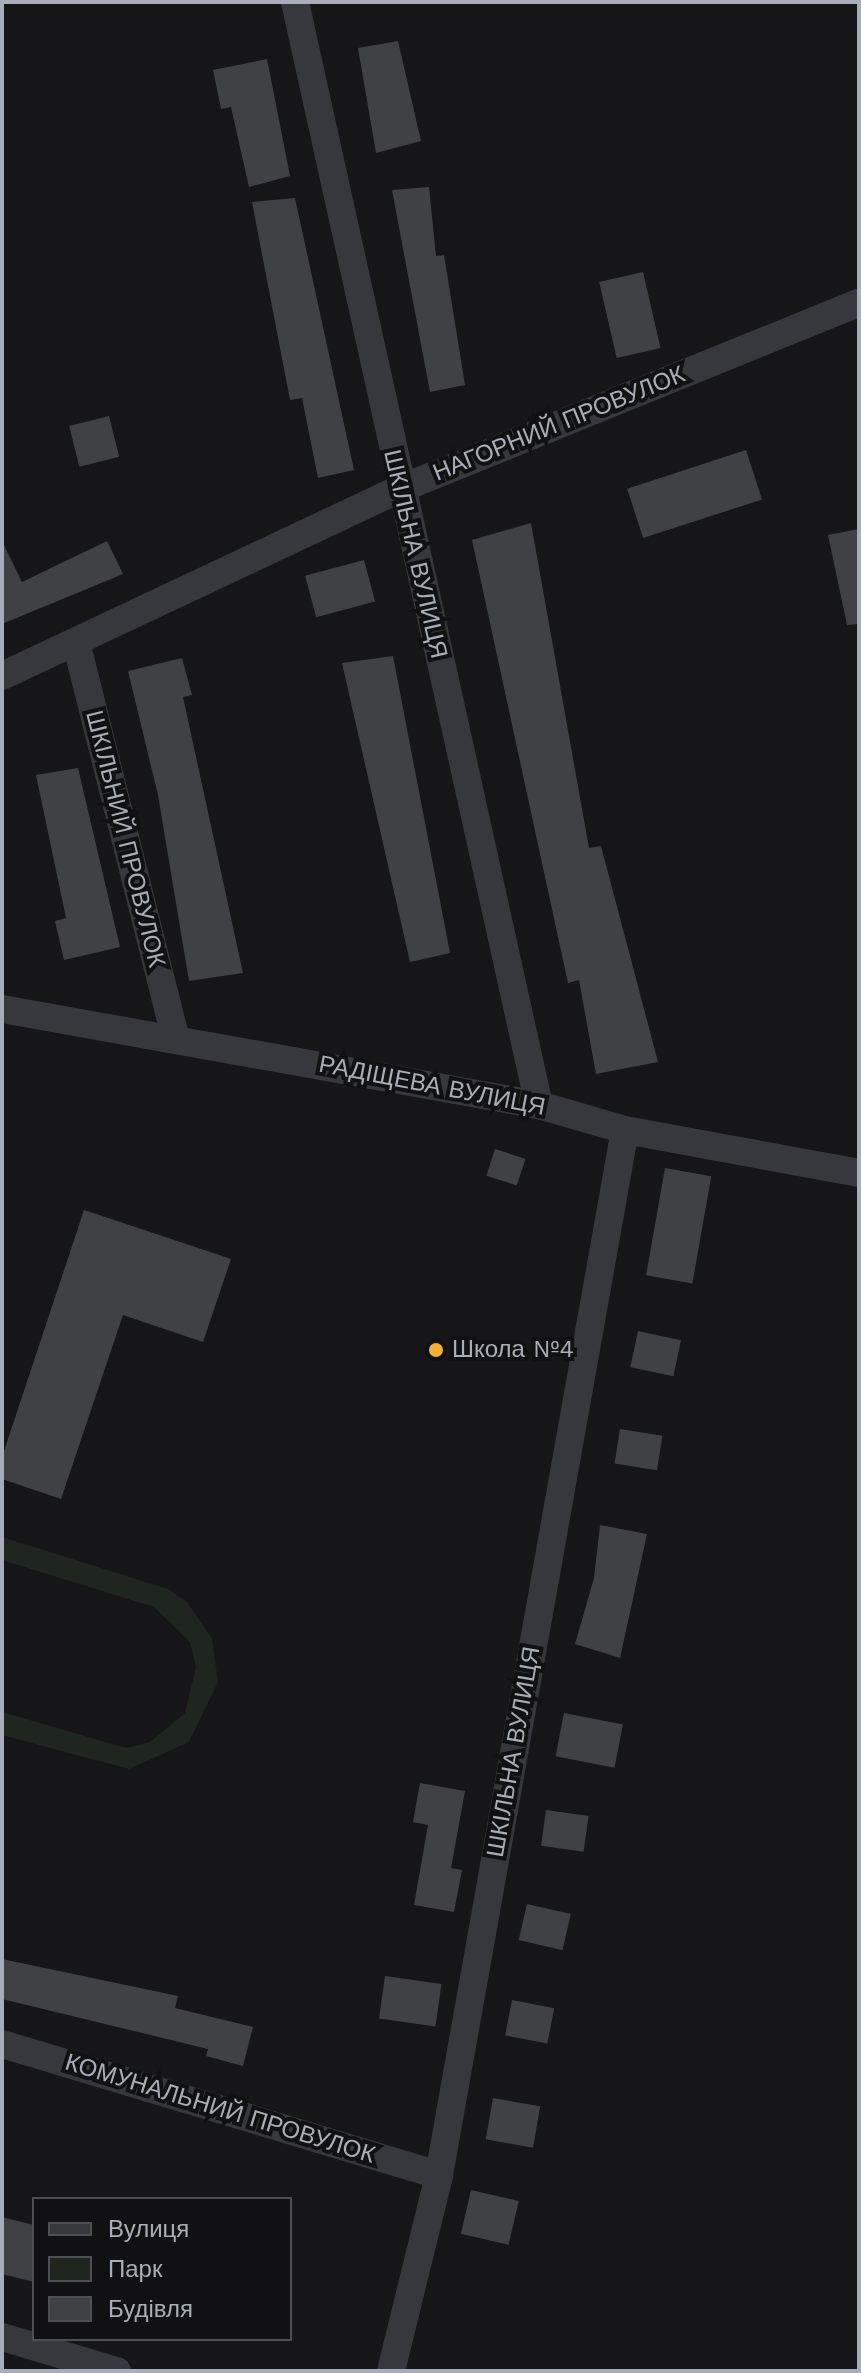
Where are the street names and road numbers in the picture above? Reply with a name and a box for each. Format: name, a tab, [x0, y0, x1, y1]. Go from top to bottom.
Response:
street label: НАГОРНИЙ ПРОВУЛОК	[429, 360, 689, 488]
street label: ШКІЛЬНА ВУЛИЦЯ	[377, 447, 453, 661]
street label: ШКІЛЬНИЙ ПРОВУЛОК	[79, 708, 171, 970]
street label: РАДІЩЕВА ВУЛИЦЯ	[316, 1050, 548, 1122]
street label: ШКІЛЬНА ВУЛИЦЯ	[481, 1644, 547, 1860]
street label: КОМУНАЛЬНИЙ ПРОВУЛОК	[62, 2048, 378, 2170]

